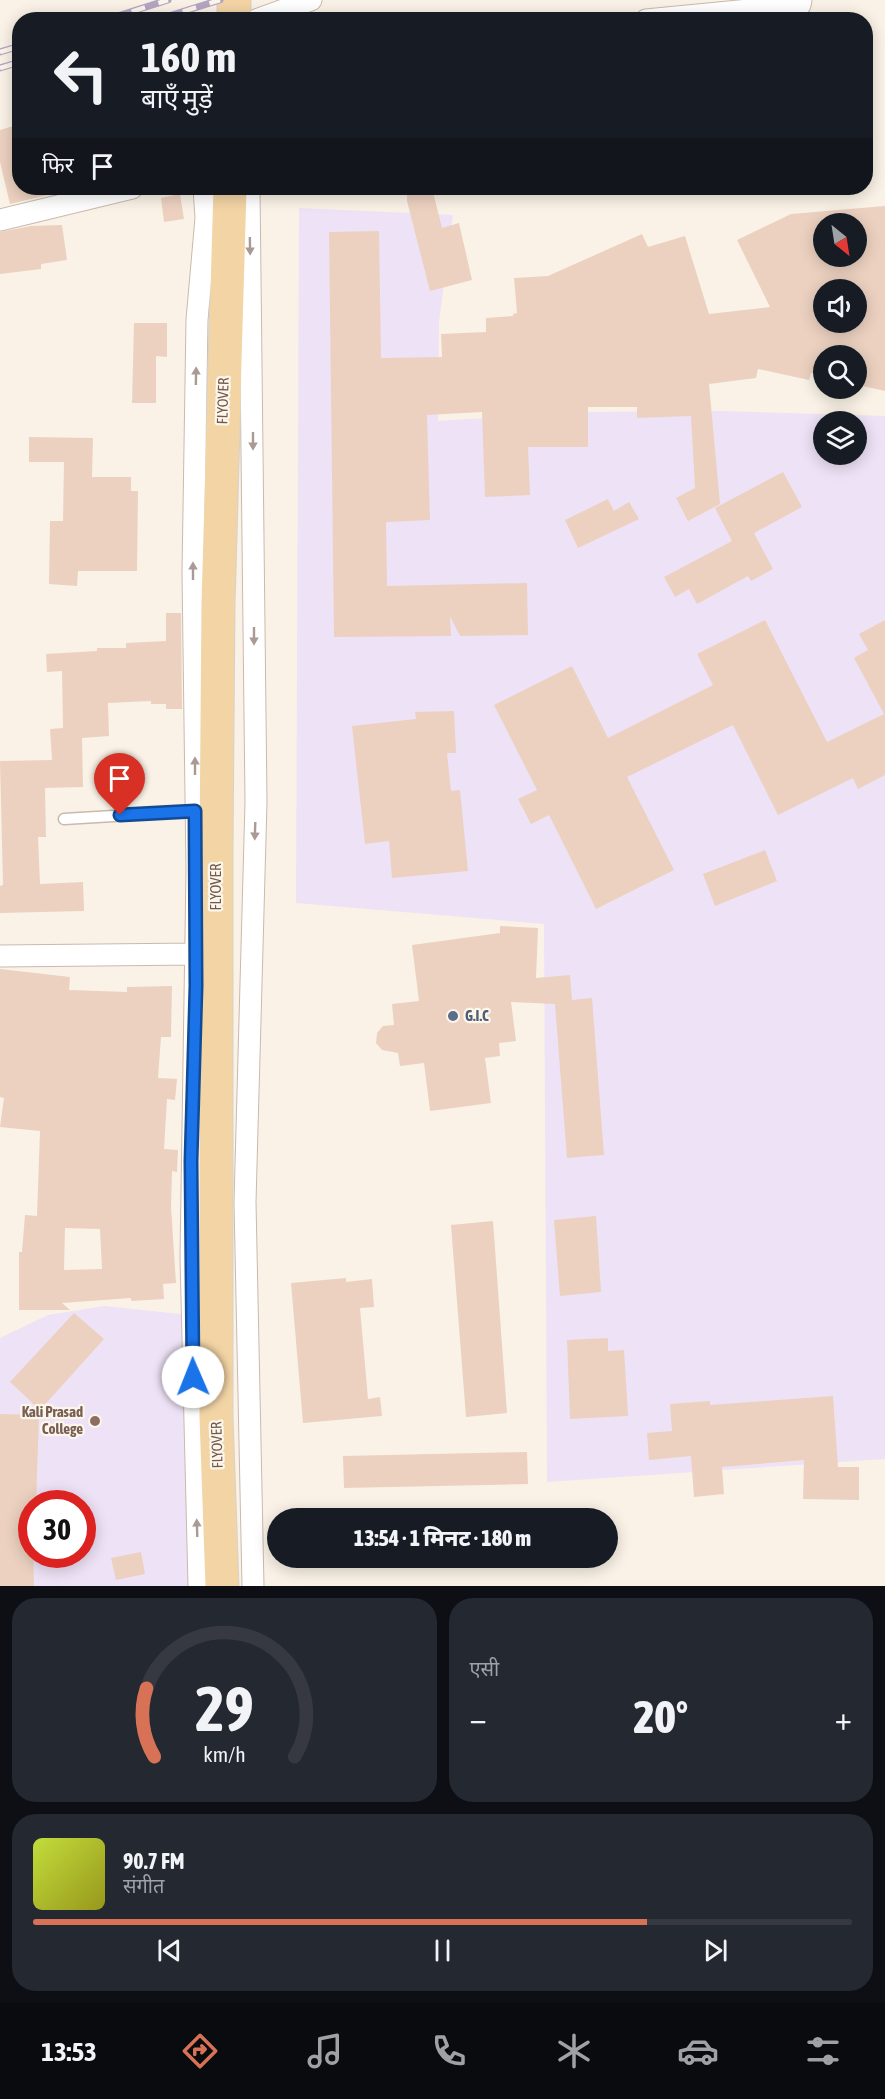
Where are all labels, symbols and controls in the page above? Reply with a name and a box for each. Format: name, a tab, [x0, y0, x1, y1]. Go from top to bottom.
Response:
text: 160 m	[141, 33, 236, 81]
icon: left	[42, 36, 120, 114]
text: बाएँ मुड़ें	[141, 83, 213, 114]
icon: arrive	[86, 150, 119, 183]
text: फिर	[42, 152, 74, 178]
north arrow	[813, 213, 867, 267]
map controls	[813, 213, 867, 465]
one-way arrow	[246, 236, 255, 255]
button: sound	[813, 279, 867, 333]
button: search	[813, 345, 867, 399]
one-way arrow	[192, 366, 201, 385]
street label: FLYOVER	[213, 377, 232, 425]
button: layers	[813, 411, 867, 465]
one-way arrow	[248, 431, 258, 450]
one-way arrow	[188, 561, 198, 580]
one-way arrow	[249, 626, 259, 645]
pin	[94, 753, 145, 815]
one-way arrow	[190, 756, 200, 775]
icon: arrive	[103, 762, 136, 795]
one-way arrow	[250, 821, 259, 840]
street label: FLYOVER	[207, 863, 224, 910]
place label: G.I.C	[465, 1007, 489, 1024]
marker: G.I.C	[446, 1009, 460, 1023]
position arrow	[161, 1345, 225, 1409]
place label: Kali Prasad College	[22, 1403, 83, 1437]
marker: Kali Prasad College	[88, 1414, 102, 1428]
street label: FLYOVER	[207, 1421, 226, 1469]
speed limit sign: 30	[18, 1490, 96, 1568]
one-way arrow	[192, 1518, 202, 1537]
text: 13:54 · 1 मिनट · 180 m	[354, 1525, 531, 1551]
text: एसी	[470, 1657, 499, 1680]
text: 29	[195, 1673, 254, 1744]
text: 20°	[633, 1691, 688, 1743]
text: −	[470, 1699, 487, 1737]
text: +	[835, 1699, 852, 1737]
text: km/h	[203, 1742, 246, 1767]
text: 90.7 FM	[123, 1848, 185, 1874]
text: संगीत	[123, 1874, 164, 1897]
icon: previous	[153, 1934, 186, 1967]
icon: pause	[426, 1934, 459, 1967]
icon: next	[699, 1934, 732, 1967]
icon: directions	[179, 2030, 221, 2072]
icon: music	[304, 2030, 346, 2072]
icon: phone	[428, 2030, 470, 2072]
icon: climate	[553, 2030, 595, 2072]
icon: car	[677, 2030, 719, 2072]
icon: filters	[802, 2030, 844, 2072]
text: 13:53	[41, 2036, 97, 2067]

